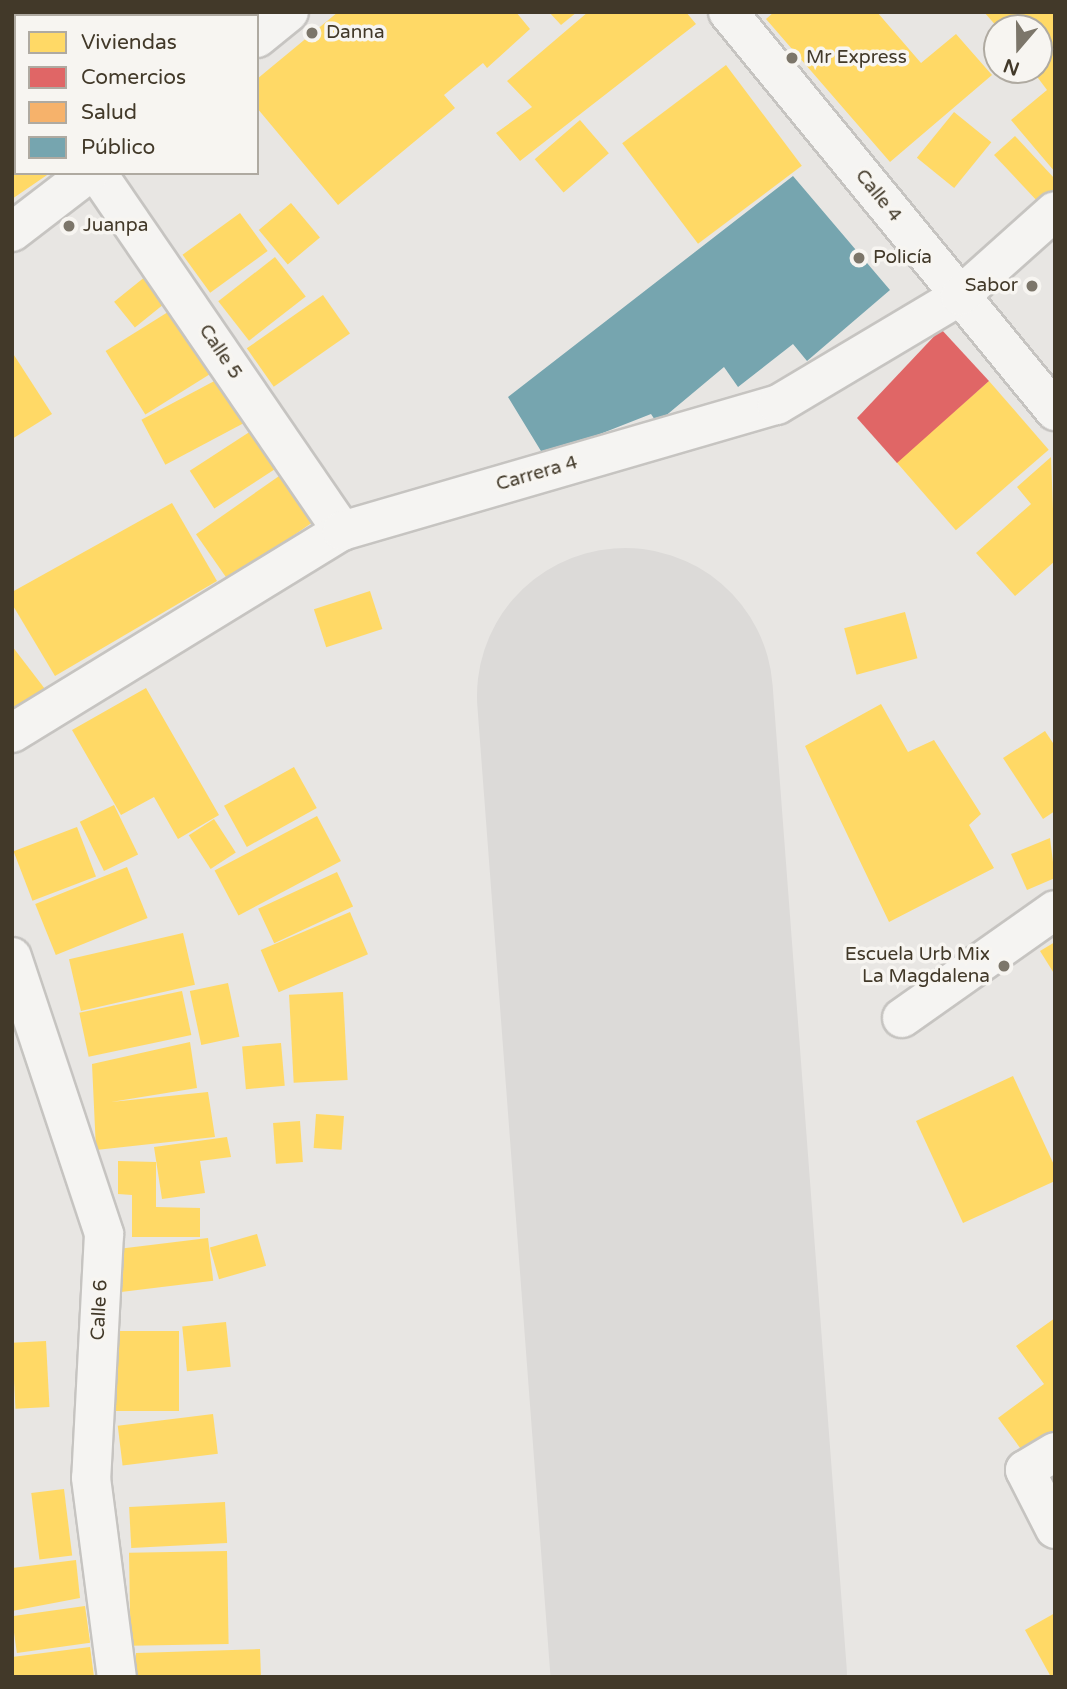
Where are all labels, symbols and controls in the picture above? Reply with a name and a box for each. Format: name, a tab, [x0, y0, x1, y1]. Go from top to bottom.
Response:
legend	[14, 14, 259, 175]
north arrow	[983, 14, 1053, 84]
place label: Danna	[326, 22, 385, 44]
marker: Danna	[304, 25, 320, 41]
text: Viviendas	[81, 30, 177, 55]
place label: Mr Express	[806, 47, 907, 69]
marker: Mr Express	[784, 50, 800, 66]
text: N	[1001, 54, 1022, 80]
text: Comercios	[81, 65, 186, 90]
text: Salud	[81, 100, 137, 125]
text: Público	[81, 135, 155, 160]
street label: Calle 4	[850, 165, 906, 227]
place label: Juanpa	[83, 215, 148, 237]
marker: Juanpa	[61, 218, 77, 234]
place label: Policía	[873, 247, 932, 269]
marker: Policía	[851, 250, 867, 266]
place label: Sabor	[965, 275, 1018, 297]
marker: Sabor	[1024, 278, 1040, 294]
street label: Calle 5	[194, 320, 246, 384]
street label: Carrera 4	[494, 452, 580, 496]
place label: Escuela Urb Mix La Magdalena	[845, 944, 990, 988]
marker: Escuela Urb Mix La Magdalena	[996, 958, 1012, 974]
street label: Calle 6	[87, 1279, 113, 1341]

